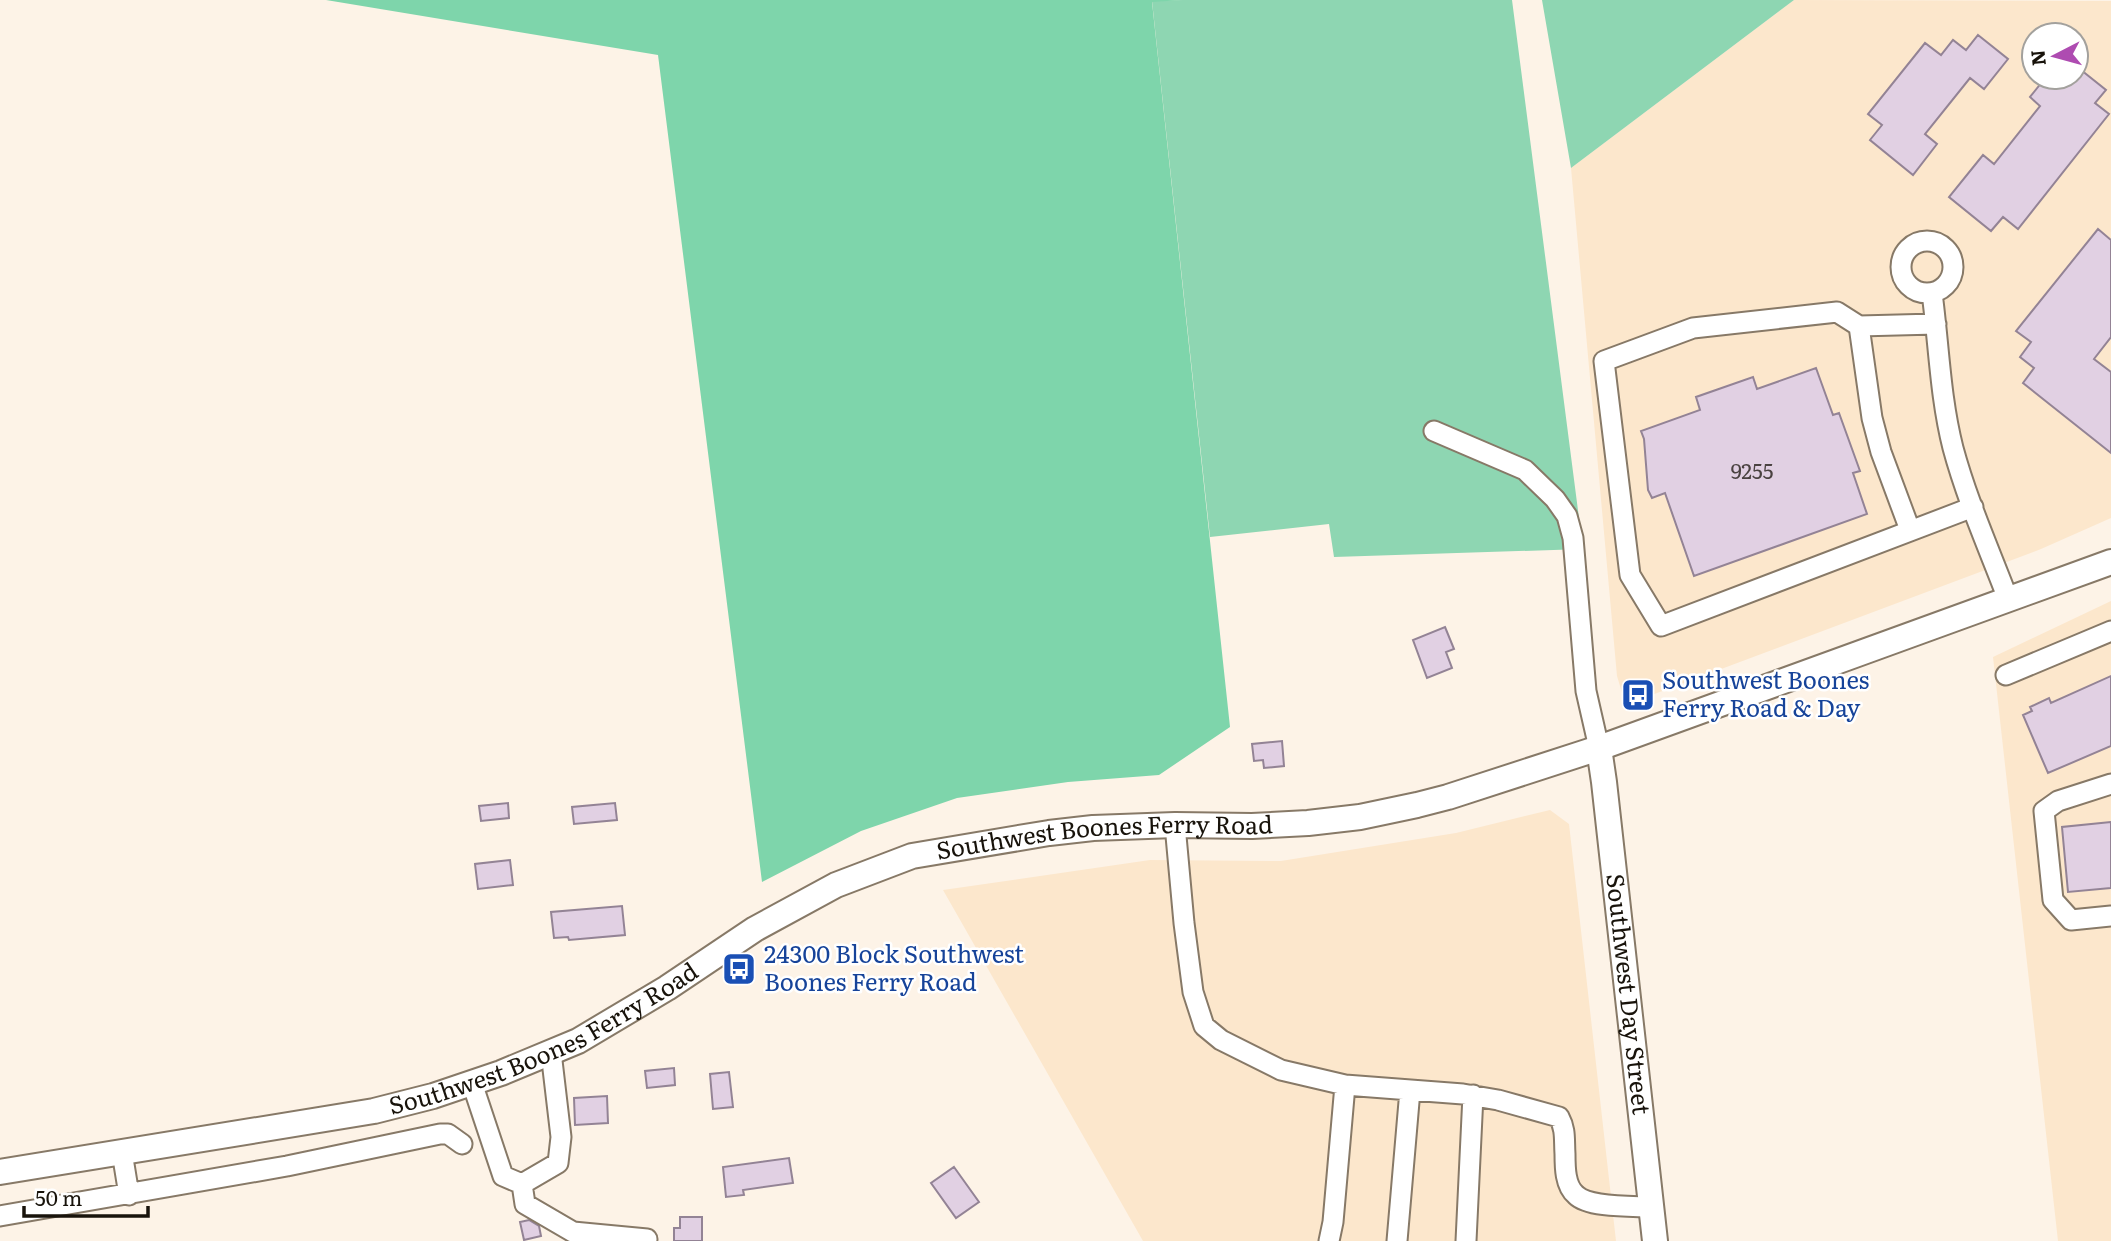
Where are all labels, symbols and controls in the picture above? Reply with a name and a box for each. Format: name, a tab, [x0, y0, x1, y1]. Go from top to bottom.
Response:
north arrow	[2020, 21, 2090, 91]
text: N	[2022, 48, 2052, 67]
house number: 9255	[1731, 454, 1773, 485]
place label: Southwest Boones Ferry Road & Day	[1662, 661, 1870, 724]
bus stop icon: Southwest Boones Ferry Road & Day	[1619, 676, 1657, 714]
street label: Southwest Boones Ferry Road	[933, 805, 1274, 867]
street label: Southwest Day Street	[1599, 872, 1661, 1117]
place label: 24300 Block Southwest Boones Ferry Road	[764, 935, 1024, 998]
bus stop icon: 24300 Block Southwest Boones Ferry Road	[720, 950, 758, 988]
street label: Southwest Boones Ferry Road	[385, 952, 704, 1122]
scale bar	[24, 1174, 149, 1218]
text: 50 m	[35, 1181, 82, 1212]

